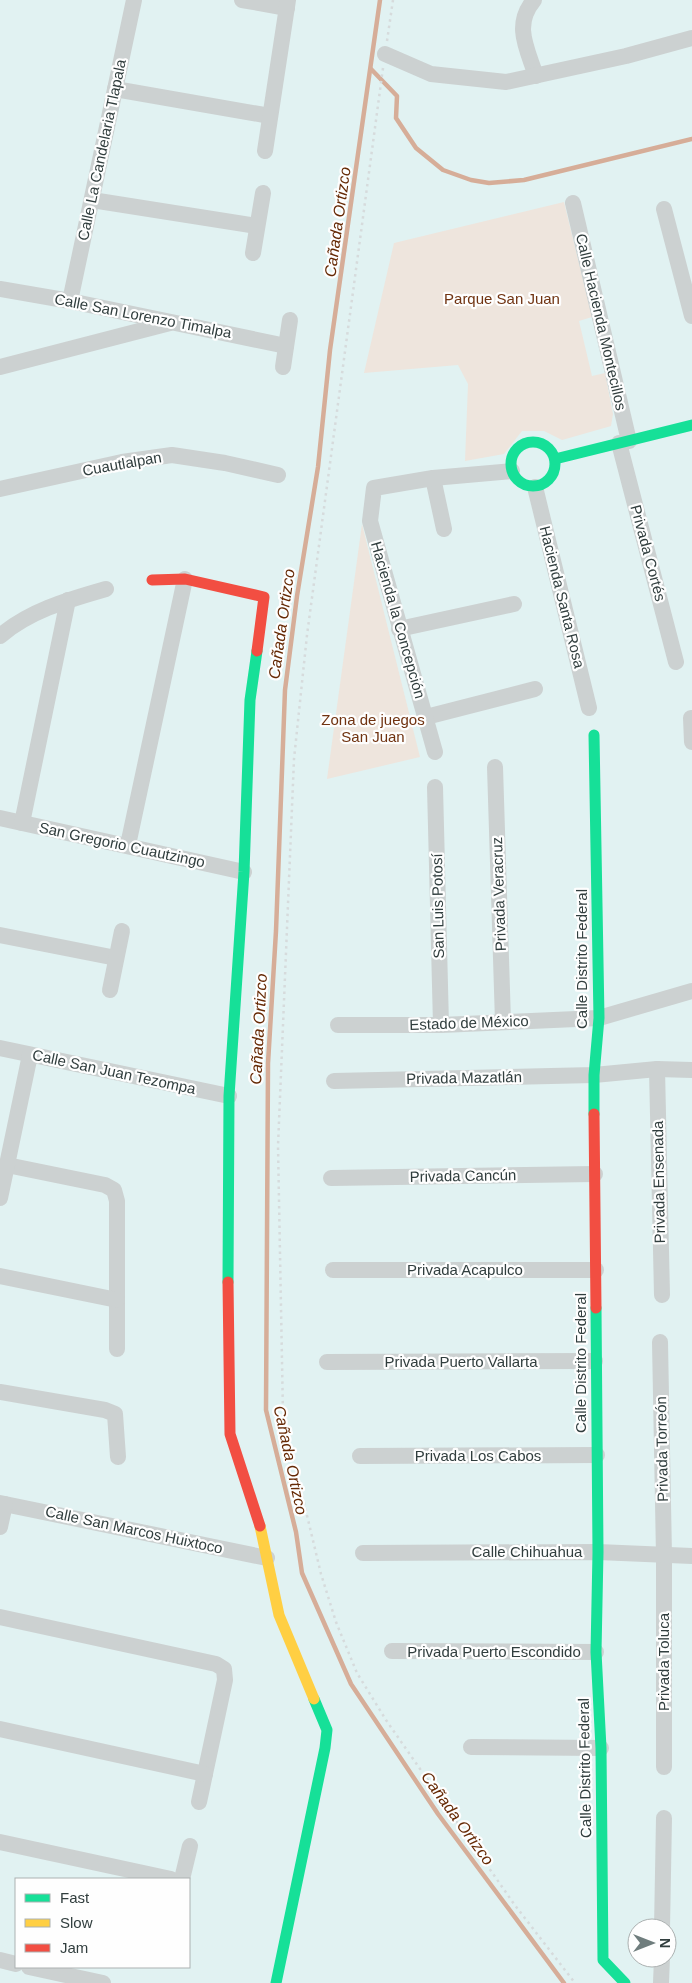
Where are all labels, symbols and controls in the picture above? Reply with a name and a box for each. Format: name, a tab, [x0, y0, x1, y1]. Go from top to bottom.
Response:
street label: Calle La Candelaria Tlapala	[74, 57, 129, 242]
water label: Cañada Ortizco	[321, 166, 354, 278]
street label: Calle Hacienda Montecillos	[573, 232, 630, 412]
street label: Calle San Lorenzo Timalpa	[53, 290, 234, 341]
park label: Parque San Juan	[444, 290, 560, 307]
street label: Cuautlalpan	[81, 448, 163, 479]
street label: Privada Cortés	[627, 503, 670, 603]
street label: Hacienda Santa Rosa	[537, 524, 589, 670]
street label: Hacienda la Concepción	[368, 539, 429, 700]
water label: Cañada Ortizco	[265, 568, 298, 680]
park label: Zona de juegos San Juan	[321, 711, 425, 745]
street label: San Gregorio Cuautzingo	[38, 819, 207, 870]
street label: Privada Veracruz	[488, 837, 509, 951]
street label: San Luis Potosí	[428, 853, 447, 959]
street label: Calle Distrito Federal	[573, 889, 590, 1029]
water label: Cañada Ortizco	[247, 973, 270, 1085]
street label: Estado de México	[409, 1012, 529, 1033]
street label: Calle San Juan Tezompa	[31, 1046, 198, 1097]
street label: Privada Mazatlán	[406, 1068, 522, 1087]
street label: Privada Ensenada	[649, 1120, 668, 1243]
street label: Privada Cancún	[409, 1166, 516, 1185]
street label: Privada Acapulco	[407, 1261, 523, 1278]
street label: Calle Distrito Federal	[572, 1293, 589, 1433]
street label: Privada Puerto Vallarta	[384, 1353, 538, 1370]
street label: Privada Torreón	[652, 1396, 671, 1502]
water label: Cañada Ortizco	[271, 1404, 310, 1516]
street label: Privada Los Cabos	[415, 1447, 541, 1464]
street label: Calle San Marcos Huixtoco	[44, 1502, 224, 1557]
street label: Calle Chihuahua	[472, 1543, 583, 1560]
street label: Privada Toluca	[655, 1612, 672, 1711]
street label: Privada Puerto Escondido	[407, 1643, 581, 1660]
street label: Calle Distrito Federal	[575, 1698, 594, 1838]
water label: Cañada Ortizco	[418, 1768, 497, 1868]
legend	[15, 1878, 190, 1968]
text: Fast	[60, 1889, 90, 1906]
text: Slow	[60, 1914, 93, 1931]
north arrow	[627, 1918, 677, 1968]
text: N	[657, 1938, 673, 1948]
text: Jam	[60, 1939, 88, 1956]

